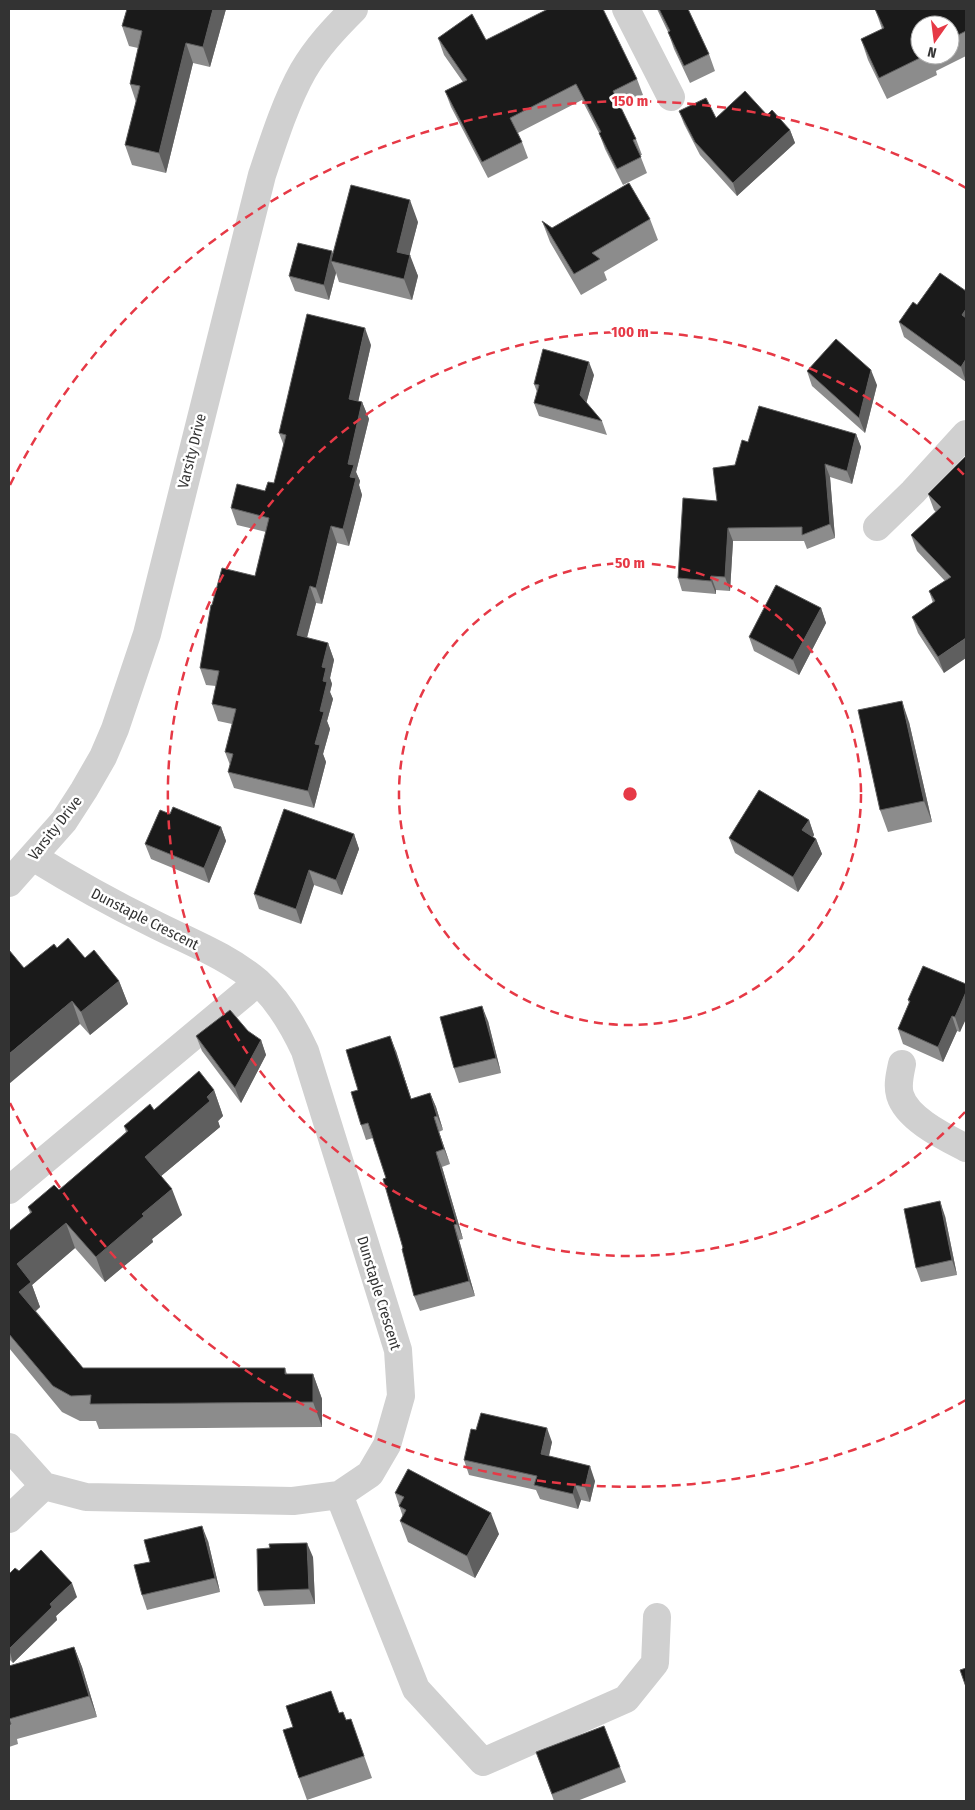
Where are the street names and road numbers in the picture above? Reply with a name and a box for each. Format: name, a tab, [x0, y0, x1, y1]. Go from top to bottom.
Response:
street label: Varsity Drive	[174, 412, 210, 490]
street label: Varsity Drive	[24, 792, 86, 864]
street label: Dunstaple Crescent	[88, 884, 202, 954]
street label: Dunstaple Crescent	[353, 1234, 405, 1352]

